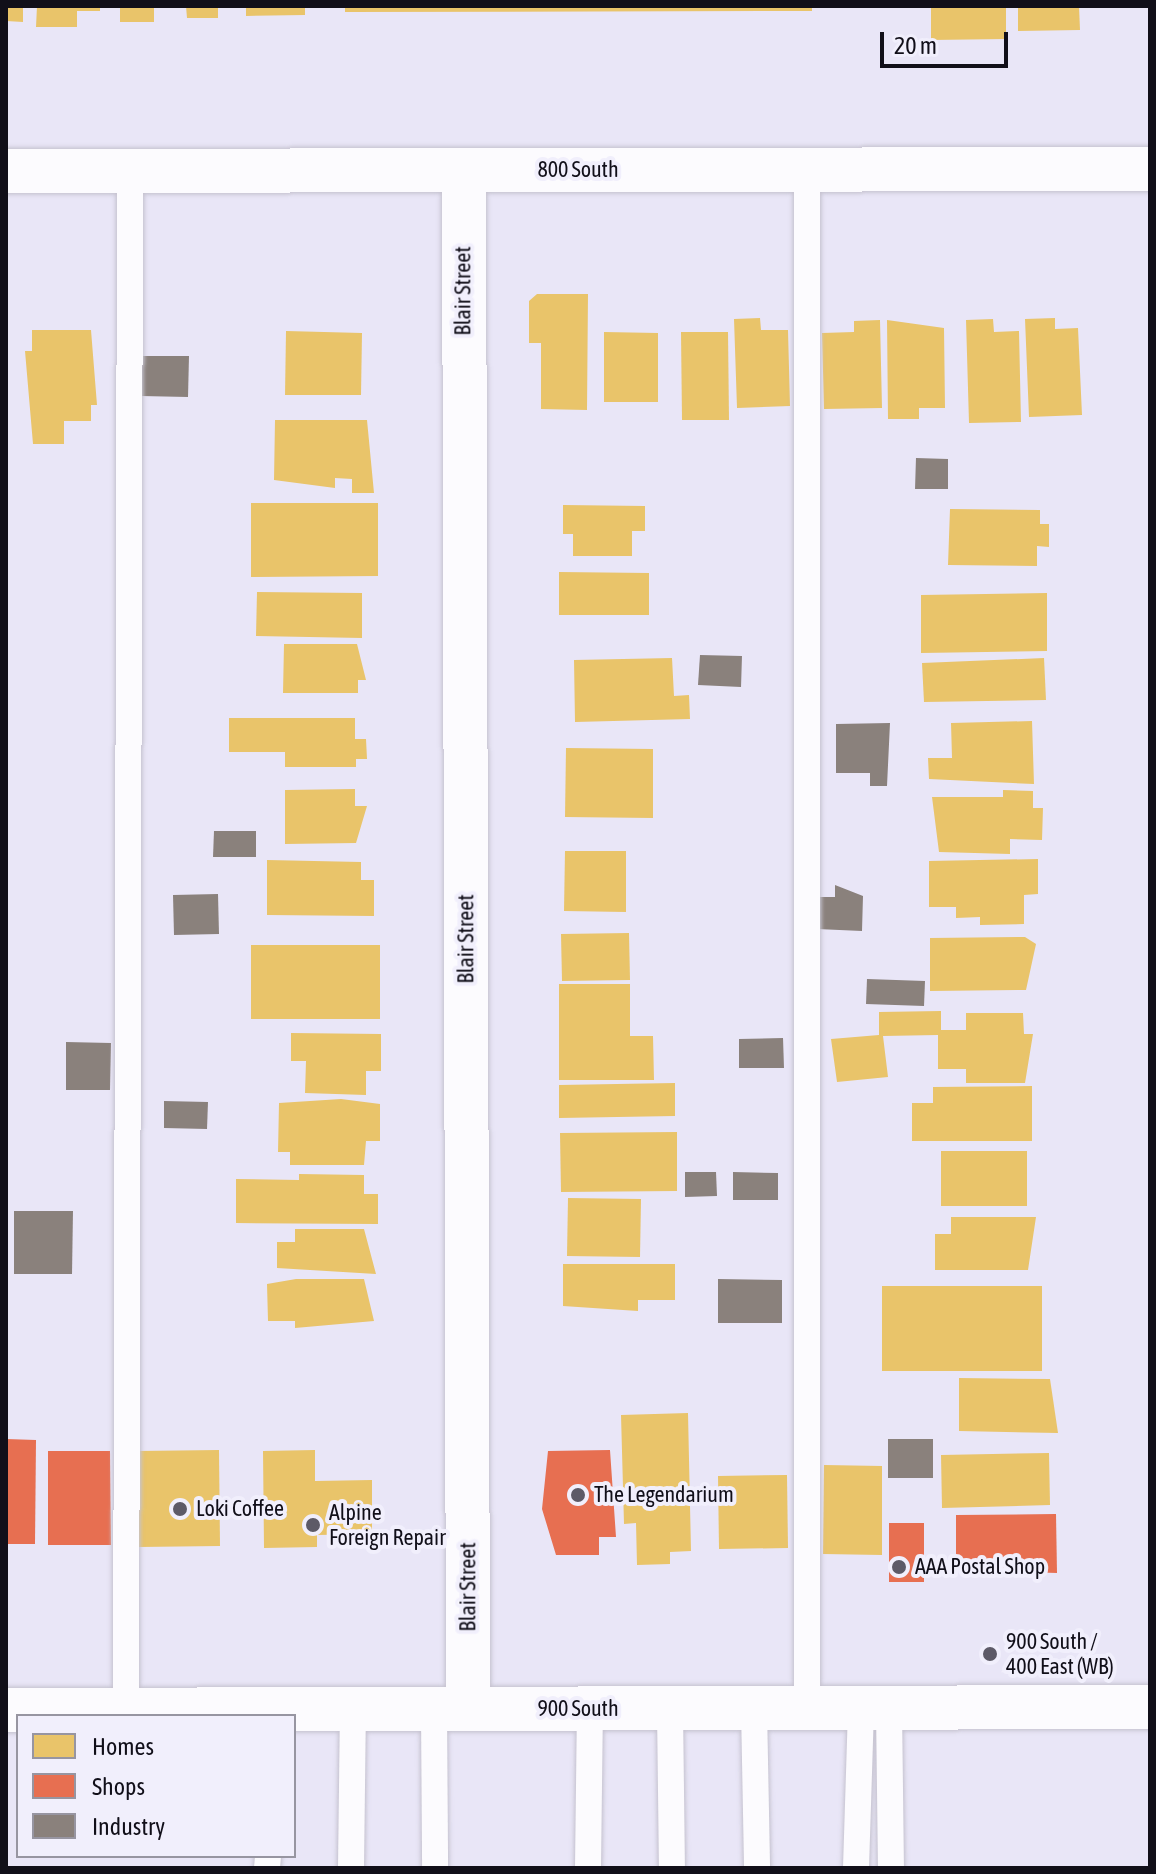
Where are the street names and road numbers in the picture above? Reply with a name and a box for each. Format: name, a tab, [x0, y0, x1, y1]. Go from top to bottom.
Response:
street label: 800 South	[537, 157, 619, 183]
street label: Blair Street	[450, 246, 476, 336]
street label: Blair Street	[453, 894, 479, 984]
street label: Blair Street	[455, 1542, 481, 1632]
street label: 900 South	[537, 1696, 619, 1722]

